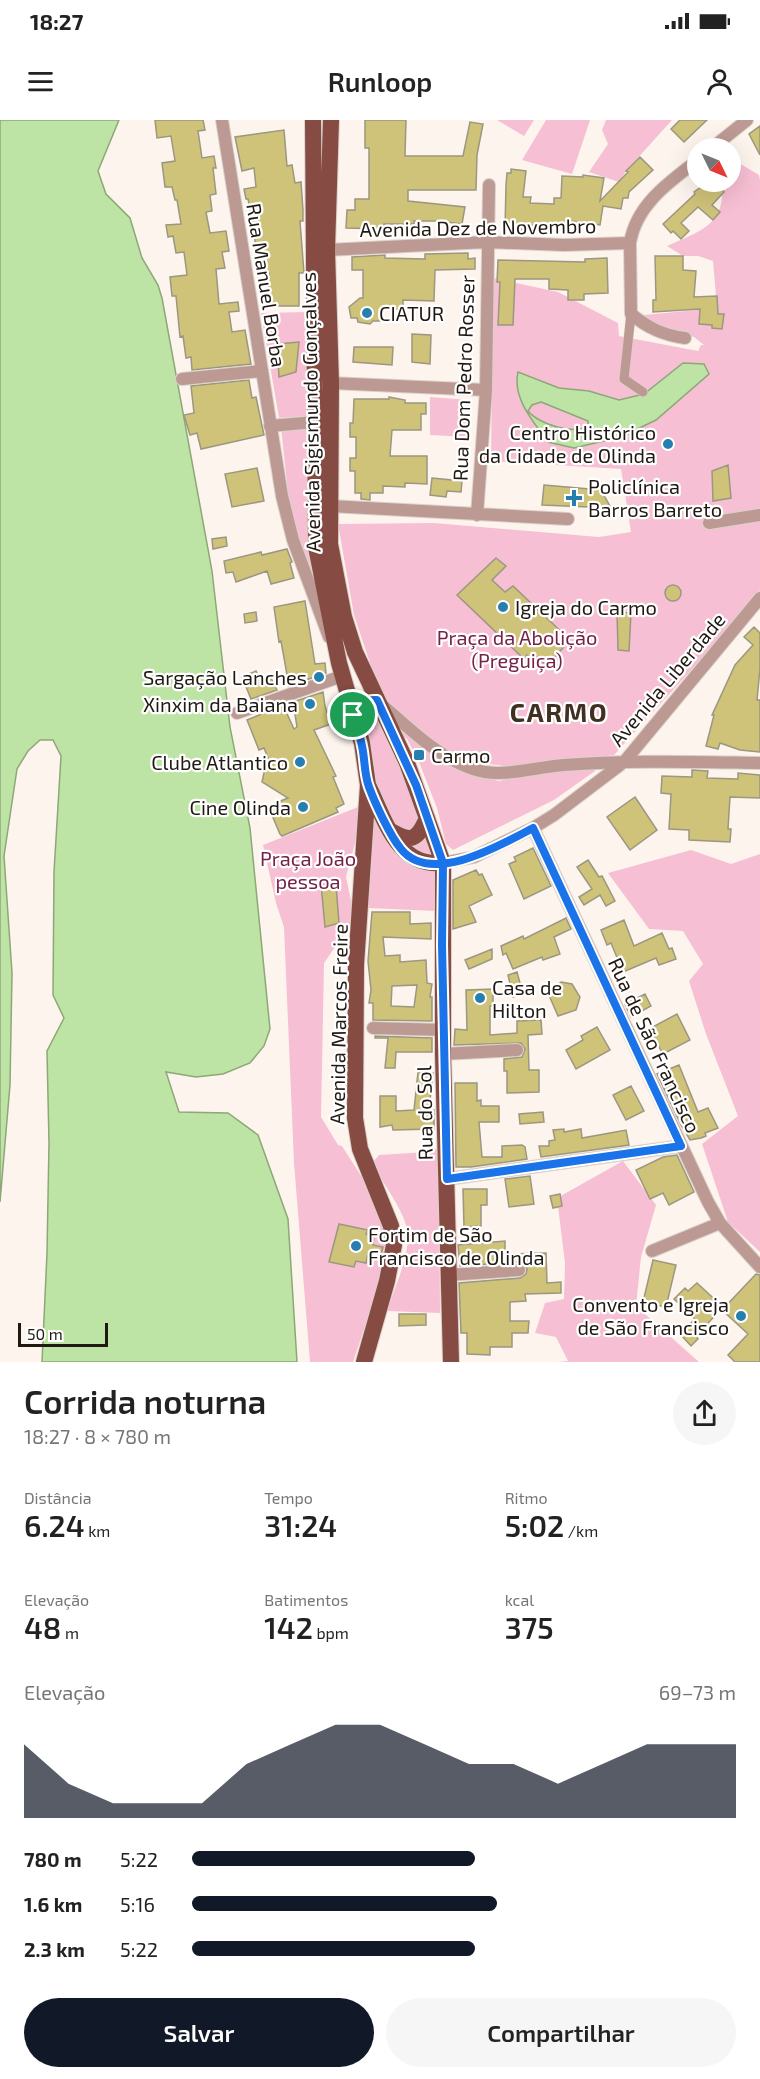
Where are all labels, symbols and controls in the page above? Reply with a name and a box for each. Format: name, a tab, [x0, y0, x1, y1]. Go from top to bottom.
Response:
text: 18:27	[30, 8, 83, 34]
icon: menu	[24, 65, 57, 98]
text: Runloop	[328, 65, 432, 97]
icon: person	[703, 65, 736, 98]
north arrow	[687, 138, 741, 192]
map controls	[687, 138, 741, 192]
street label: Rua Manuel Borba	[242, 201, 292, 369]
street label: Avenida Dez de Novembro	[359, 213, 597, 241]
street label: Avenida Sigismundo Gonçalves	[296, 272, 325, 552]
street label: Rua Dom Pedro Rosser	[447, 275, 479, 481]
place label: CIATUR	[379, 301, 444, 325]
marker: CIATUR	[360, 306, 374, 320]
place label: Centro Histórico da Cidade de Olinda	[479, 420, 656, 467]
marker: Centro Histórico da Cidade de Olinda	[661, 437, 675, 451]
place label: Policlínica Barros Barreto	[588, 474, 722, 521]
marker: Policlínica Barros Barreto	[565, 489, 583, 507]
place label: Igreja do Carmo	[515, 595, 657, 619]
marker: Igreja do Carmo	[496, 600, 510, 614]
street label: Avenida Liberdade	[604, 607, 730, 751]
park label: Praça da Abolição (Preguiça)	[437, 625, 597, 673]
place label: Sargação Lanches	[143, 665, 307, 690]
marker: Sargação Lanches	[312, 670, 326, 684]
pin	[327, 689, 378, 740]
place label: Xinxim da Baiana	[143, 692, 298, 716]
district label: CARMO	[510, 696, 608, 727]
marker: Xinxim da Baiana	[303, 697, 317, 711]
icon: arrive	[336, 698, 369, 731]
place label: Carmo	[431, 743, 490, 767]
marker: Carmo	[412, 748, 426, 762]
place label: Clube Atlantico	[151, 750, 288, 774]
marker: Clube Atlantico	[293, 755, 307, 769]
place label: Cine Olinda	[190, 795, 291, 819]
marker: Cine Olinda	[296, 800, 310, 814]
park label: Praça João pessoa	[260, 846, 356, 893]
street label: Avenida Marcos Freire	[324, 923, 352, 1125]
street label: Rua de São Francisco	[604, 953, 706, 1137]
place label: Casa de Hilton	[492, 975, 562, 1022]
marker: Casa de Hilton	[473, 991, 487, 1005]
street label: Rua do Sol	[411, 1065, 437, 1161]
place label: Fortim de São Francisco de Olinda	[368, 1222, 544, 1269]
marker: Fortim de São Francisco de Olinda	[349, 1239, 363, 1253]
place label: Convento e Igreja de São Francisco	[572, 1292, 729, 1339]
marker: Convento e Igreja de São Francisco	[734, 1309, 748, 1323]
scale bar	[18, 1320, 108, 1348]
text: 50 m	[27, 1324, 63, 1343]
text: Corrida noturna	[24, 1381, 266, 1421]
button: share	[673, 1382, 736, 1445]
text: 18:27 · 8 × 780 m	[24, 1424, 171, 1448]
text: Distância	[24, 1488, 91, 1507]
text: Tempo	[264, 1488, 313, 1507]
text: Ritmo	[505, 1488, 548, 1507]
text: 6.24	[24, 1507, 85, 1543]
text: 31:24	[264, 1507, 337, 1543]
text: 5:02	[505, 1507, 564, 1543]
text: km	[85, 1521, 110, 1540]
text: /km	[564, 1521, 598, 1540]
text: Elevação	[24, 1590, 89, 1609]
text: Batimentos	[264, 1590, 348, 1609]
text: kcal	[505, 1590, 534, 1609]
text: 48	[24, 1609, 61, 1645]
text: 142	[264, 1609, 313, 1645]
text: 375	[505, 1609, 554, 1645]
text: m	[61, 1623, 79, 1642]
text: bpm	[313, 1623, 349, 1642]
text: Elevação	[24, 1680, 105, 1704]
text: 69–73 m	[659, 1680, 736, 1704]
text: 780 m	[24, 1847, 82, 1871]
text: 5:22	[120, 1847, 158, 1871]
text: 1.6 km	[24, 1892, 82, 1916]
text: 5:16	[120, 1892, 155, 1916]
text: 2.3 km	[24, 1937, 85, 1961]
text: 5:22	[120, 1937, 158, 1961]
button: Salvar	[24, 1998, 374, 2067]
button: Compartilhar	[386, 1998, 736, 2067]

